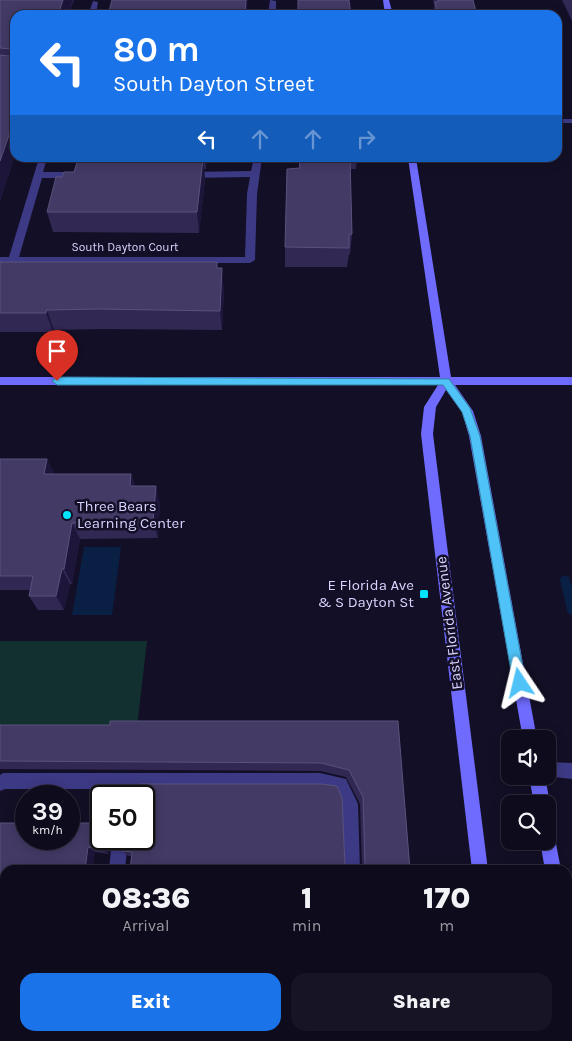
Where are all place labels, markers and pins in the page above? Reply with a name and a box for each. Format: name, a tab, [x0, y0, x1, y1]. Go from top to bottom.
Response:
pin	[36, 330, 78, 381]
place label: Three Bears Learning Center	[77, 497, 185, 532]
marker: Three Bears Learning Center	[61, 509, 73, 521]
place label: E Florida Ave & S Dayton St	[318, 576, 414, 611]
marker: E Florida Ave & S Dayton St	[418, 588, 430, 600]

